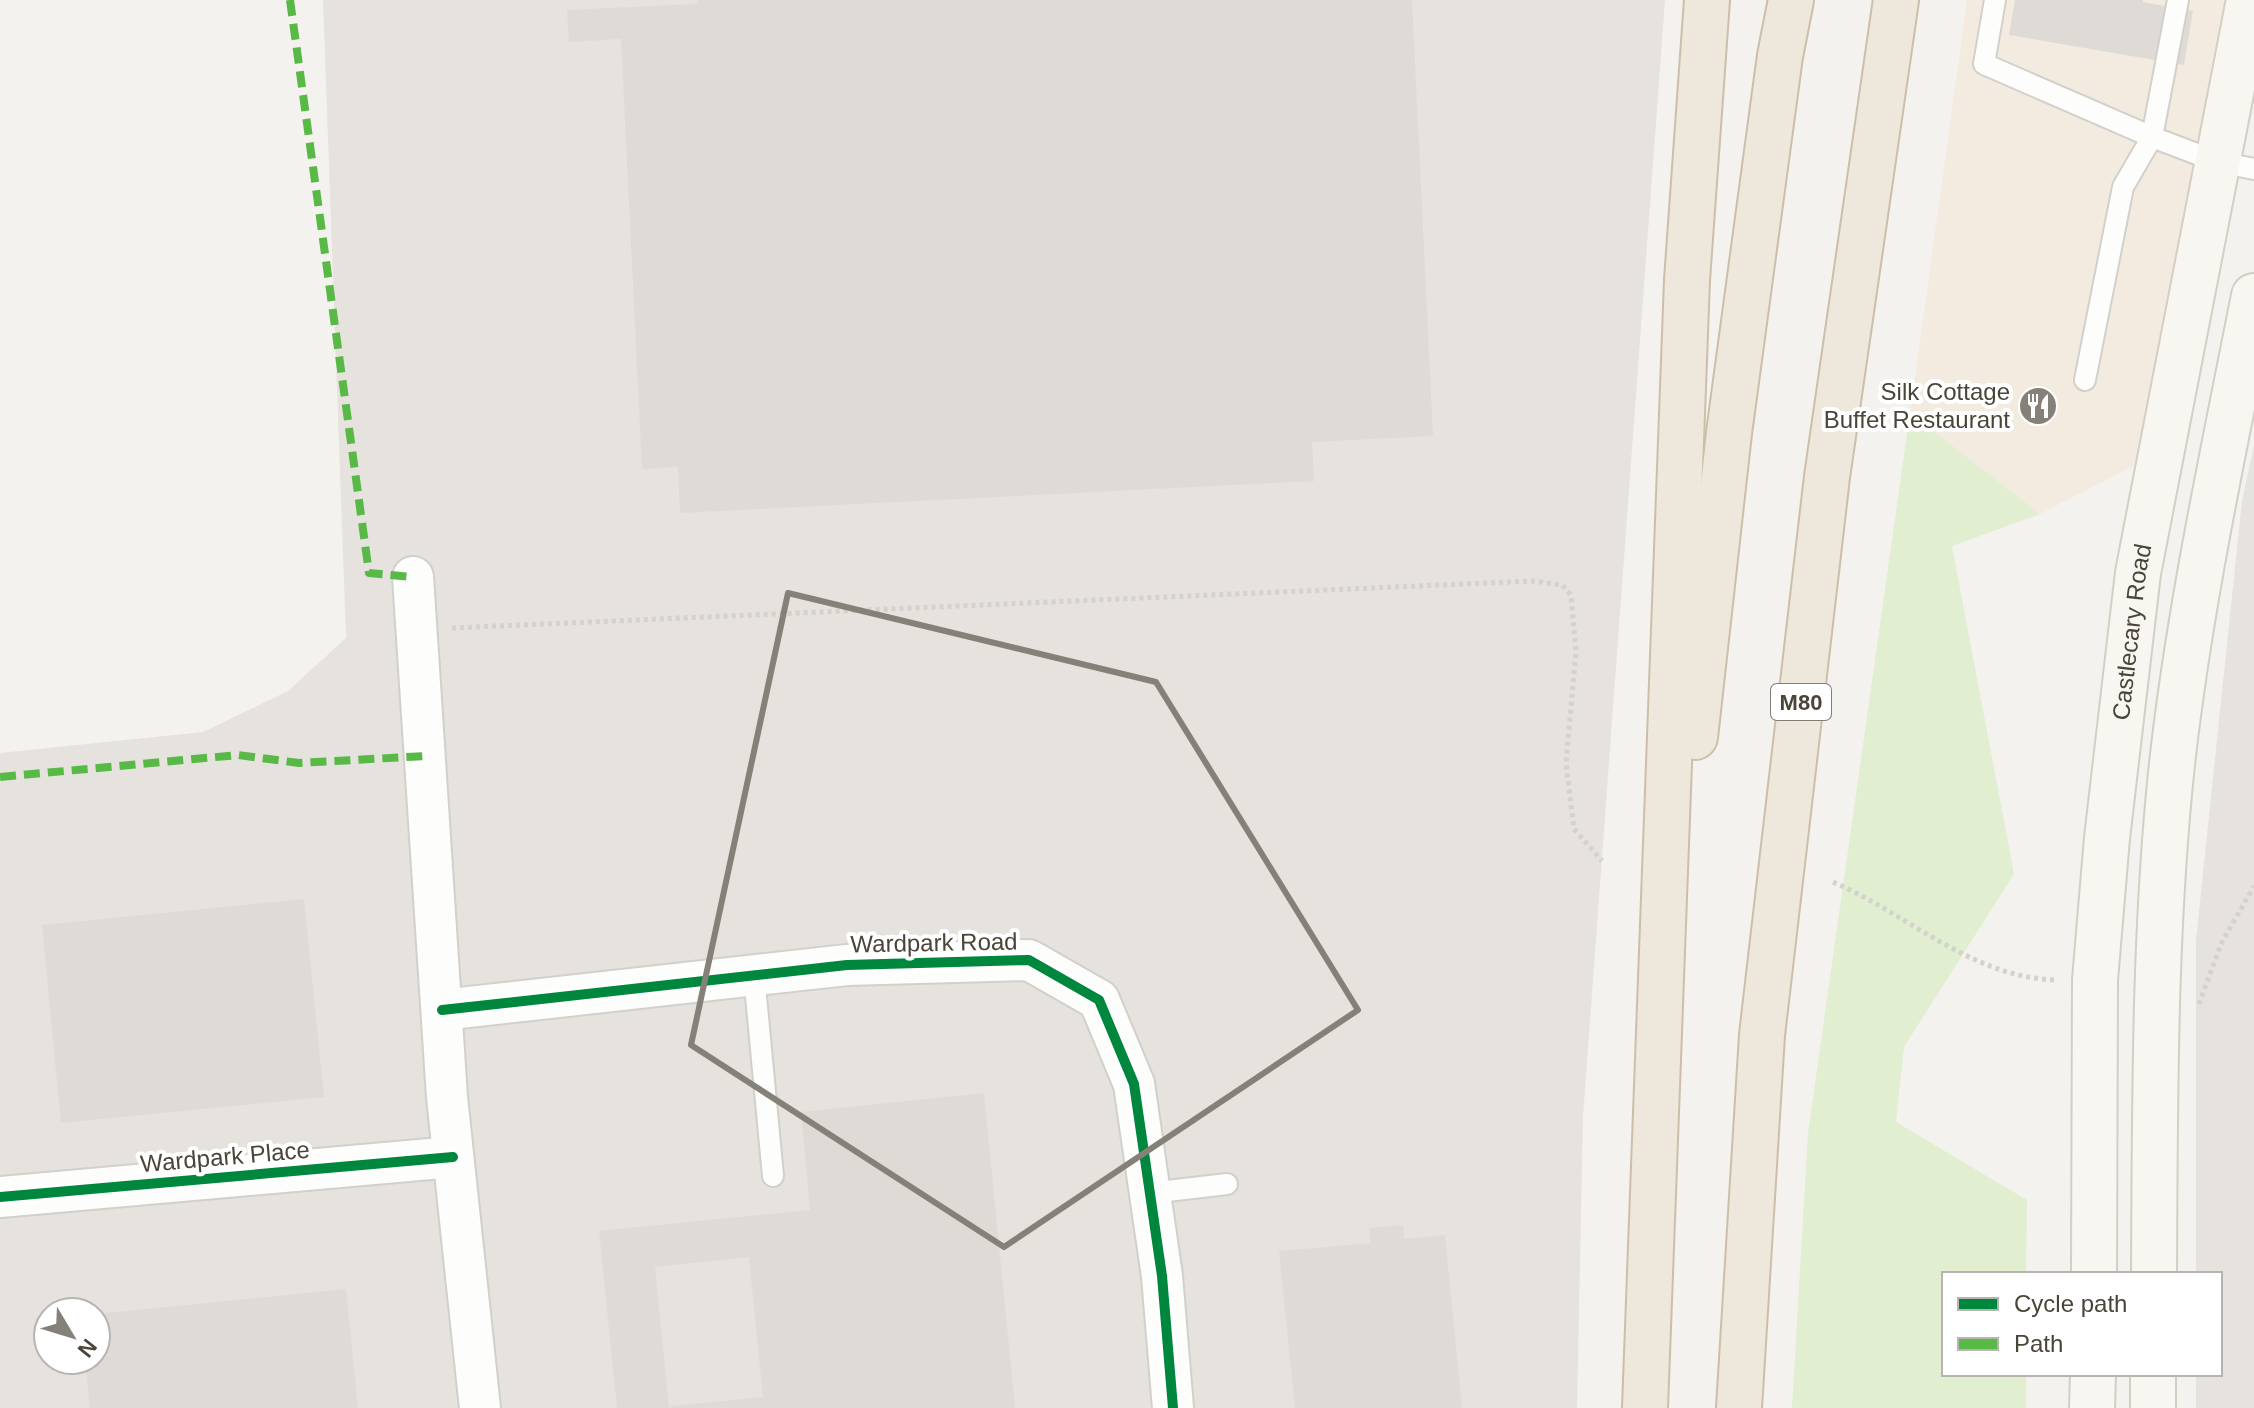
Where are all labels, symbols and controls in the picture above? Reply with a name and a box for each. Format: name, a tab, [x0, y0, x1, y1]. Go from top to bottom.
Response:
place label: Silk Cottage Buffet Restaurant	[1824, 378, 2010, 433]
restaurant icon: Silk Cottage Buffet Restaurant	[2017, 385, 2059, 427]
street label: Castlecary Road	[2107, 541, 2156, 722]
road number: M80	[1771, 684, 1831, 720]
street label: Wardpark Road	[850, 928, 1018, 957]
street label: Wardpark Place	[139, 1136, 311, 1177]
legend	[1942, 1272, 2222, 1376]
text: Cycle path	[2014, 1290, 2127, 1317]
north arrow	[32, 1296, 112, 1376]
text: Path	[2014, 1330, 2063, 1357]
text: N	[73, 1334, 102, 1362]

